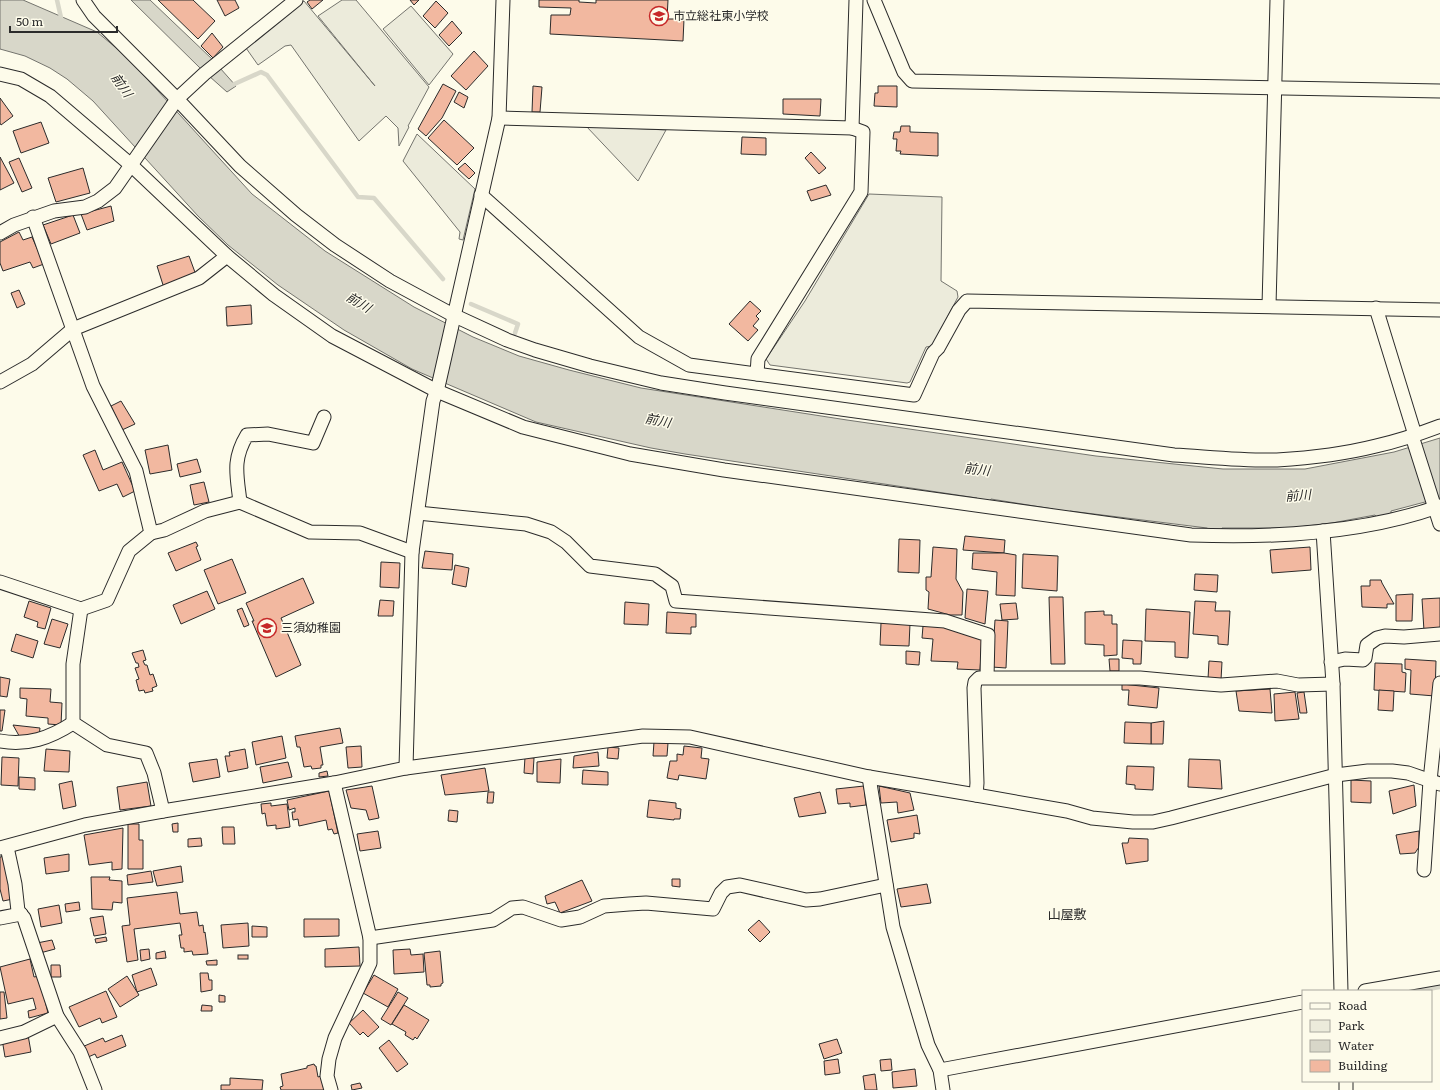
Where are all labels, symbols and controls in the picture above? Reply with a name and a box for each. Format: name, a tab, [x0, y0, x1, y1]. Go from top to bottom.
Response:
school or university icon: 市立総社東小学校	[648, 5, 670, 27]
place label: 市立総社東小学校	[673, 6, 769, 24]
scale bar	[10, 8, 117, 34]
text: 50 m	[16, 12, 43, 30]
water label: 前川	[107, 69, 139, 102]
water label: 前川	[343, 287, 377, 317]
water label: 前川	[644, 408, 675, 432]
water label: 前川	[963, 458, 993, 480]
water label: 前川	[1284, 484, 1314, 505]
school or university icon: 三須幼稚園	[256, 617, 278, 639]
place label: 三須幼稚園	[281, 618, 341, 636]
district label: 山屋敷	[1047, 904, 1087, 923]
legend	[1302, 990, 1432, 1082]
text: Road	[1338, 996, 1368, 1014]
text: Park	[1338, 1016, 1365, 1034]
text: Water	[1338, 1036, 1374, 1054]
text: Building	[1338, 1056, 1388, 1074]

